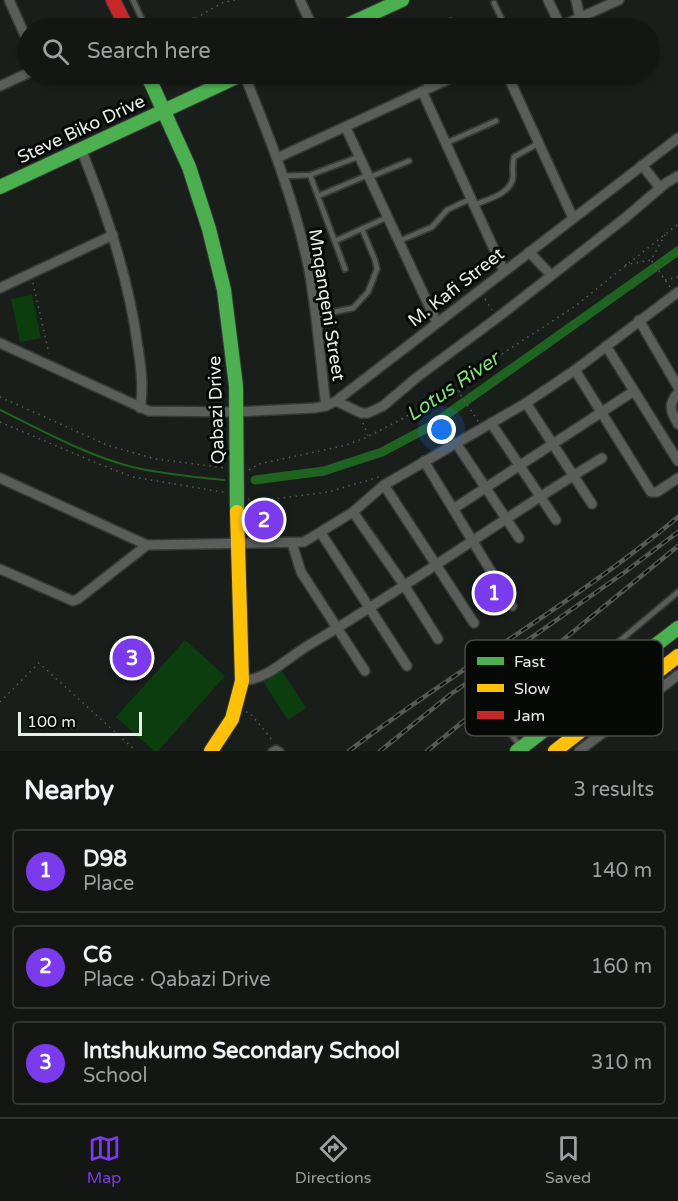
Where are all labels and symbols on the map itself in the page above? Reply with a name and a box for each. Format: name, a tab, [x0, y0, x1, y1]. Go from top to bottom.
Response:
street label: Steve Biko Drive	[14, 90, 148, 168]
street label: Mnqanqeni Street	[304, 227, 350, 383]
street label: M. Kafi Street	[403, 242, 509, 331]
water label: Lotus River	[402, 346, 506, 427]
street label: Qabazi Drive	[203, 355, 229, 465]
your location	[427, 415, 456, 444]
pin: 2	[244, 498, 284, 542]
pin: 1	[474, 570, 514, 616]
pin: 3	[112, 636, 152, 680]
legend	[465, 640, 663, 736]
text: Fast	[514, 652, 545, 672]
text: Slow	[514, 679, 550, 699]
text: Jam	[514, 706, 545, 726]
scale bar	[18, 709, 142, 736]

